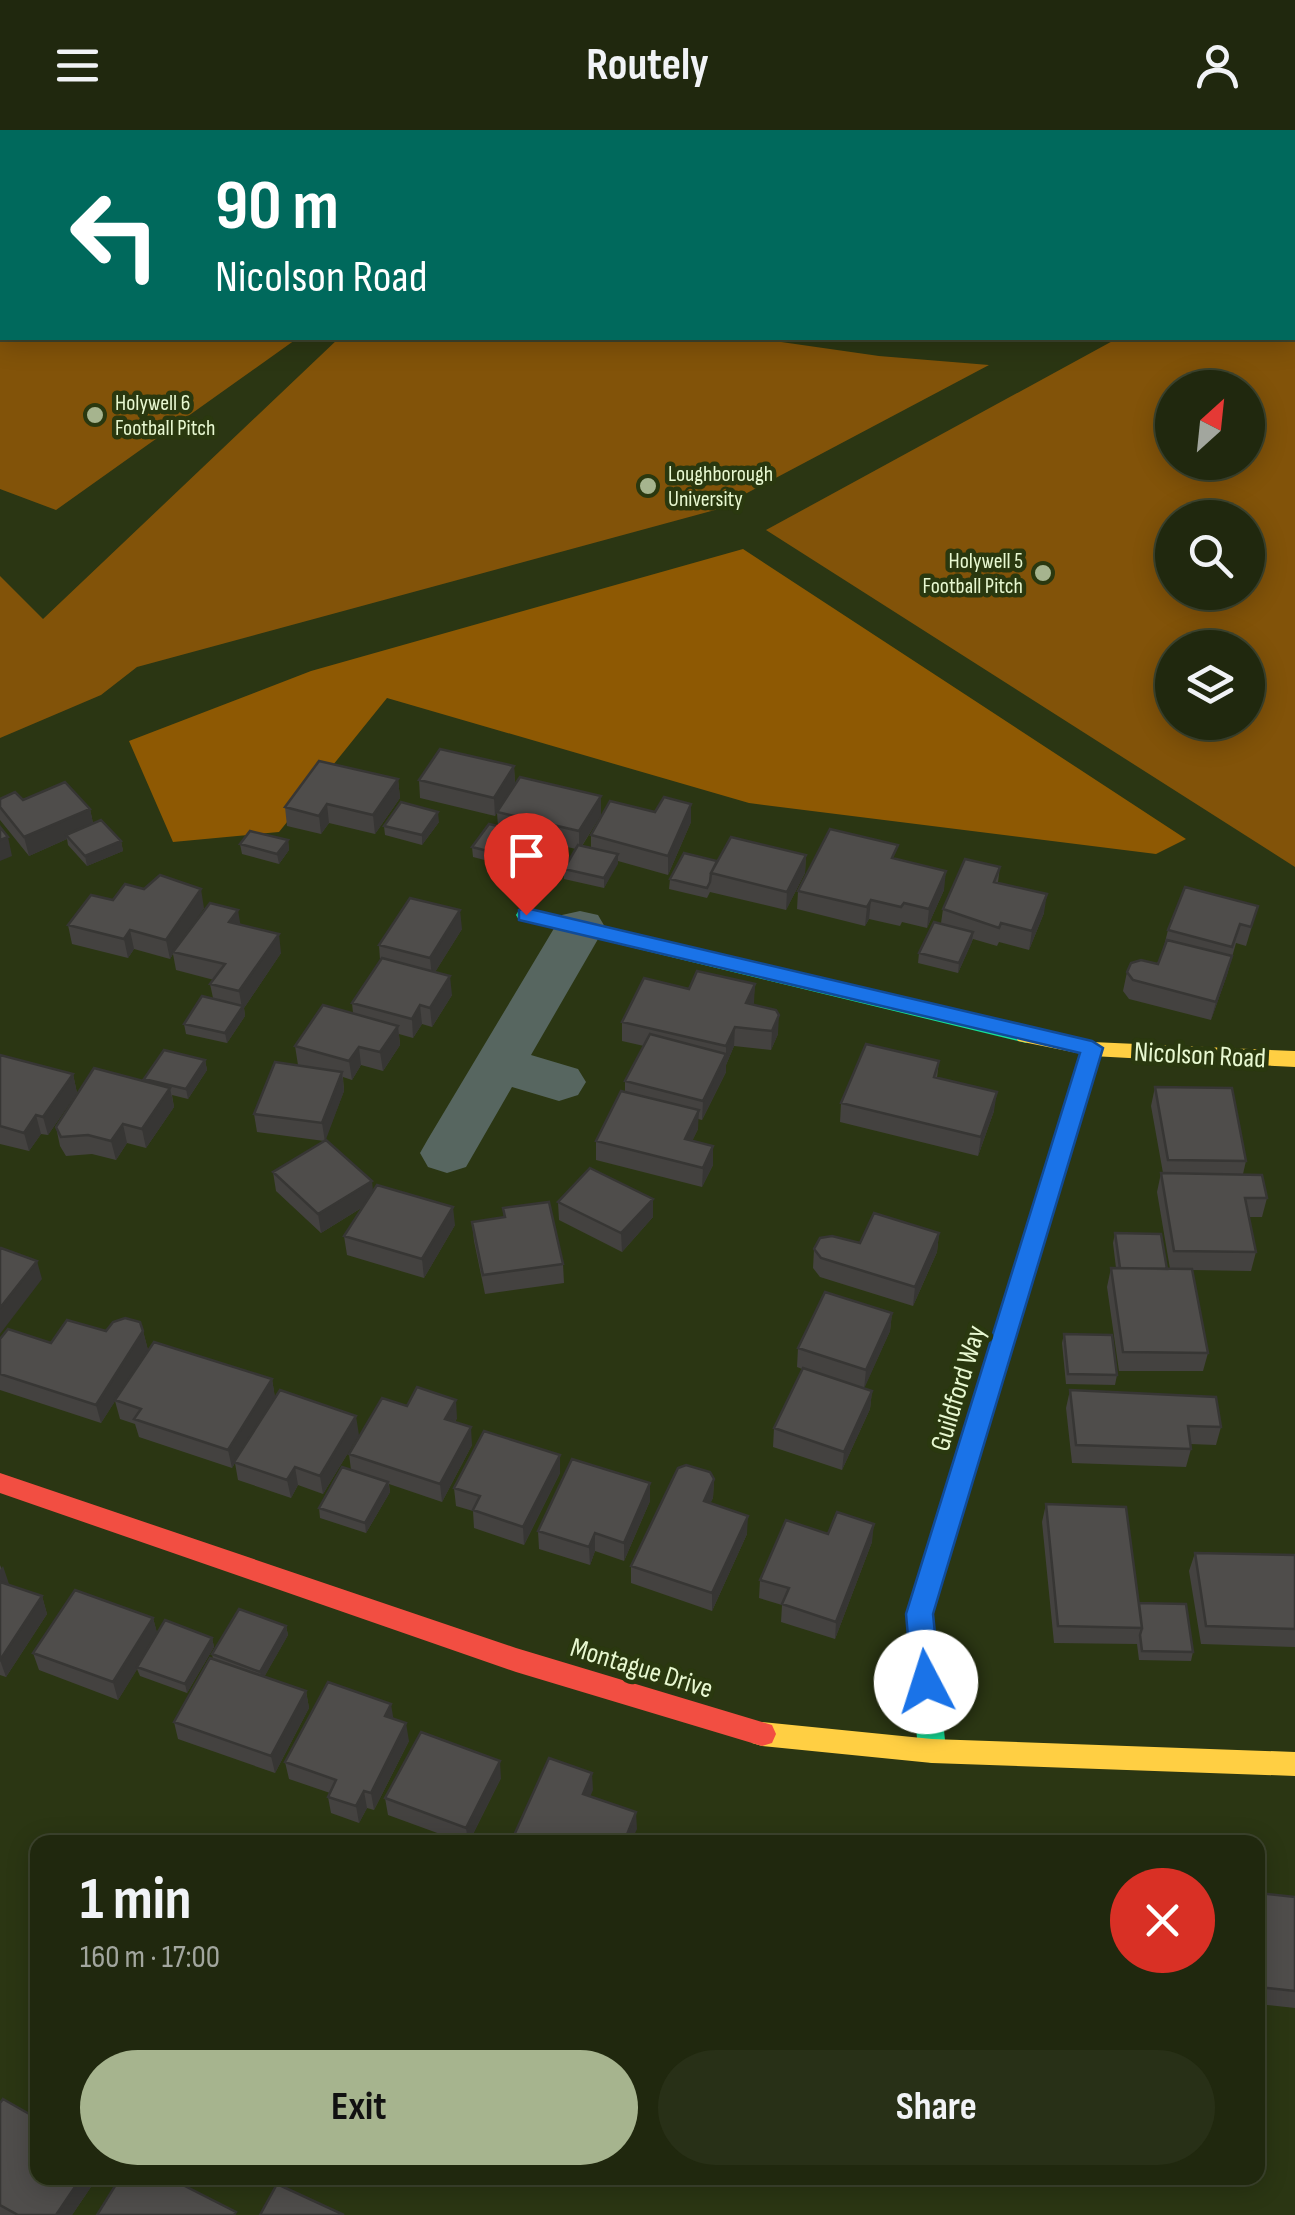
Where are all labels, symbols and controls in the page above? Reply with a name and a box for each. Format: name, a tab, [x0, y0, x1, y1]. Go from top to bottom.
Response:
icon: menu	[50, 38, 105, 93]
text: Routely	[586, 38, 709, 93]
icon: person	[1190, 38, 1245, 93]
text: 90 m	[215, 165, 339, 249]
icon: left	[50, 170, 180, 300]
text: Nicolson Road	[215, 250, 427, 305]
north arrow	[1155, 370, 1265, 480]
map controls	[1155, 370, 1265, 740]
place label: Holywell 6 Football Pitch	[115, 390, 215, 442]
marker: Holywell 6 Football Pitch	[84, 404, 106, 426]
place label: Loughborough University	[668, 461, 773, 513]
marker: Loughborough University	[637, 475, 659, 497]
button: search	[1155, 500, 1265, 610]
place label: Holywell 5 Football Pitch	[923, 548, 1023, 600]
marker: Holywell 5 Football Pitch	[1032, 562, 1054, 584]
button: layers	[1155, 630, 1265, 740]
pin	[484, 813, 569, 916]
icon: arrive	[499, 828, 554, 883]
street label: Nicolson Road	[1133, 1036, 1267, 1075]
street label: Guildford Way	[924, 1322, 993, 1455]
position arrow	[874, 1630, 978, 1734]
street label: Montague Drive	[566, 1631, 717, 1706]
text: 1 min	[80, 1864, 192, 1936]
button: close	[1110, 1868, 1215, 1973]
text: 160 m · 17:00	[80, 1938, 220, 1977]
button: Exit	[80, 2050, 638, 2165]
button: Share	[658, 2050, 1215, 2165]

